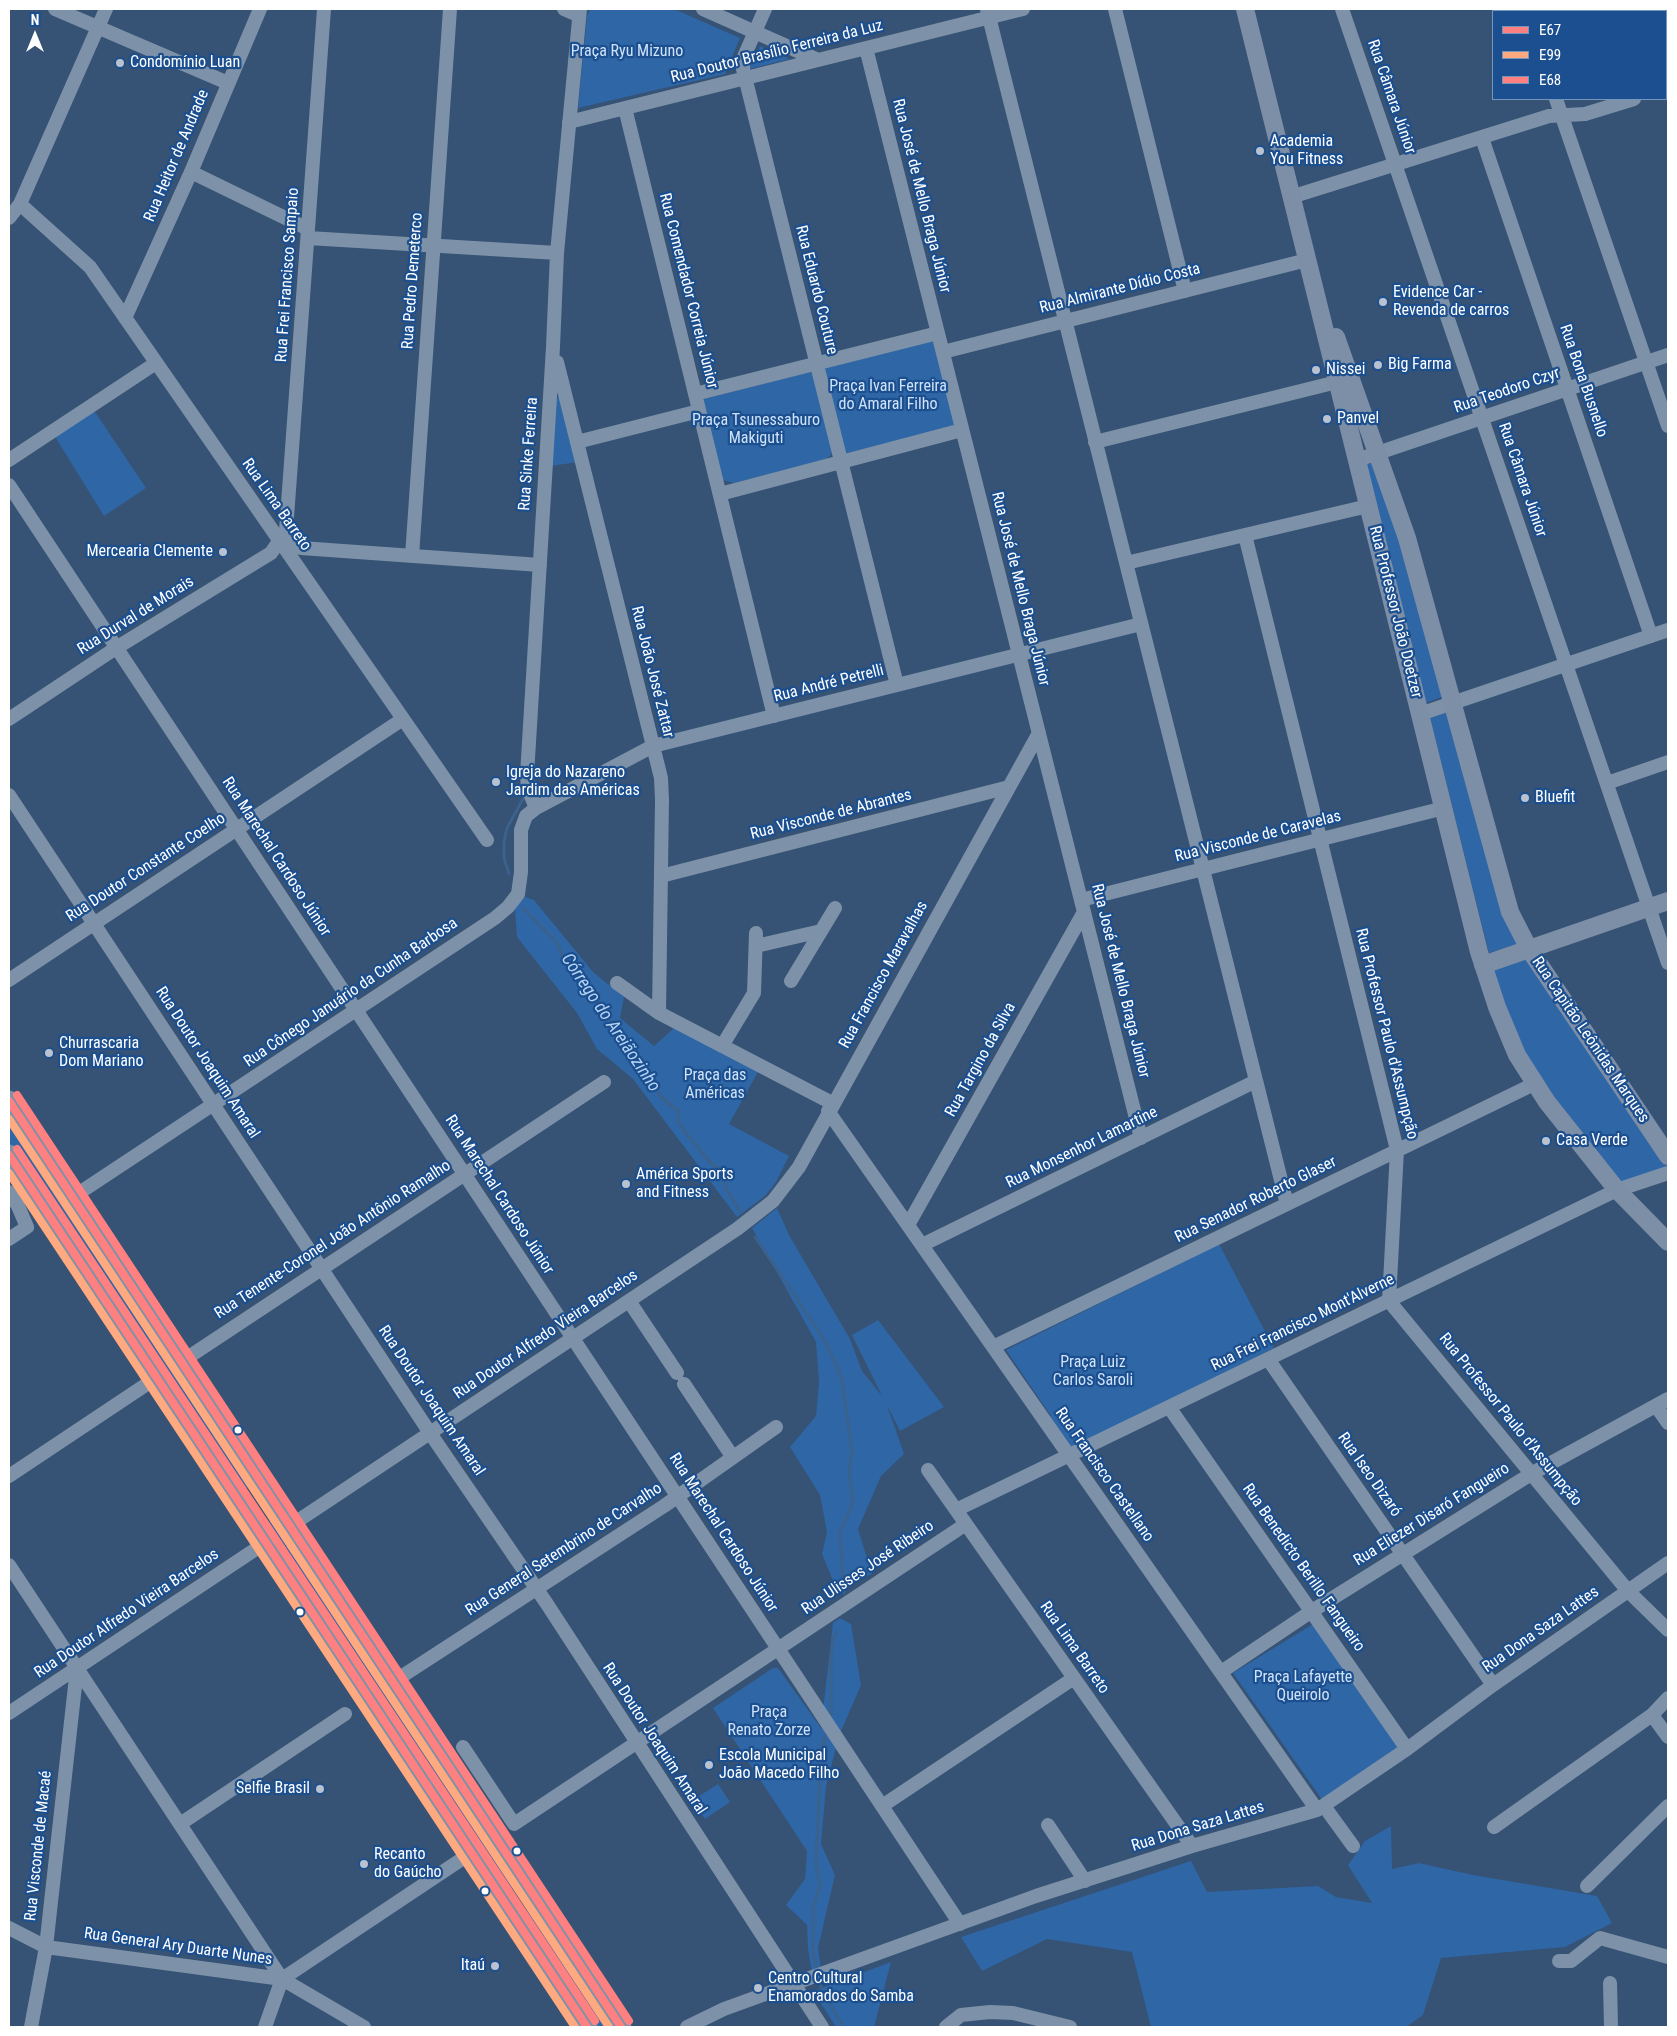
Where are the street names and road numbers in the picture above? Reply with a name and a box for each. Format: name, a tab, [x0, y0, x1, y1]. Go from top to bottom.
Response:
street label: Rua Doutor Brasílio Ferreira da Luz	[669, 16, 885, 88]
street label: Rua Câmara Júnior	[1362, 37, 1420, 157]
street label: Rua Heitor de Andrade	[141, 87, 213, 225]
street label: Rua José de Mello Braga Júnior	[888, 97, 954, 295]
street label: Rua Frei Francisco Sampaio	[272, 187, 304, 363]
street label: Rua Comendador Correia Júnior	[654, 191, 722, 391]
street label: Rua Pedro Demeterco	[399, 212, 427, 350]
street label: Rua Eduardo Couture	[791, 223, 841, 357]
street label: Rua Almirante Dídio Costa	[1038, 260, 1202, 318]
street label: Rua Bona Busnello	[1555, 322, 1611, 440]
street label: Rua Teodoro Czyr	[1452, 364, 1562, 418]
street label: Rua Sinke Ferreira	[515, 397, 543, 511]
street label: Rua Câmara Júnior	[1493, 420, 1551, 540]
street label: Rua Lima Barreto	[237, 455, 315, 555]
street label: Rua José de Mello Braga Júnior	[987, 490, 1053, 688]
street label: Rua Professor João Doetzer	[1364, 524, 1426, 700]
street label: Rua Durval de Morais	[74, 572, 198, 660]
street label: Rua João José Zattar	[626, 604, 678, 740]
street label: Rua André Petrelli	[772, 661, 886, 707]
street label: Rua Marechal Cardoso Júnior	[217, 774, 335, 940]
street label: Rua Visconde de Abrantes	[748, 786, 914, 844]
street label: Rua Visconde de Caravelas	[1173, 807, 1343, 867]
street label: Rua Doutor Constante Coelho	[63, 809, 229, 927]
street label: Rua José de Mello Braga Júnior	[1087, 882, 1153, 1080]
street label: Rua Francisco Maravalhas	[836, 898, 932, 1052]
street label: Rua Cônego Januário da Cunha Barbosa	[241, 914, 461, 1072]
street label: Rua Professor Paulo d'Assumpção	[1350, 927, 1422, 1141]
street label: Rua Capitão Leônidas Marques	[1527, 953, 1653, 1127]
street label: Rua Doutor Joaquim Amaral	[151, 984, 263, 1142]
street label: Rua Targino da Silva	[942, 999, 1020, 1121]
street label: Rua Monsenhor Lamartine	[1003, 1103, 1161, 1193]
street label: Rua Marechal Cardoso Júnior	[440, 1112, 558, 1278]
street label: Rua Senador Roberto Glaser	[1172, 1153, 1340, 1247]
street label: Rua Tenente-Coronel João Antônio Ramalho	[211, 1156, 455, 1324]
street label: Rua Doutor Alfredo Vieira Barcelos	[450, 1266, 642, 1404]
street label: Rua Frei Francisco Mont'Alverne	[1208, 1270, 1398, 1376]
street label: Rua Doutor Joaquim Amaral	[374, 1322, 488, 1480]
street label: Rua Professor Paulo d'Assumpção	[1434, 1330, 1586, 1510]
street label: Rua Francisco Castellano	[1050, 1404, 1158, 1546]
street label: Rua Iseo Dizaró	[1333, 1429, 1405, 1521]
street label: Rua Marechal Cardoso Júnior	[664, 1450, 782, 1616]
street label: Rua Eliezer Disaró Fangueiro	[1351, 1459, 1513, 1571]
street label: Rua General Setembrino de Carvalho	[462, 1479, 666, 1621]
street label: Rua Benedicto Berillo Fangueiro	[1238, 1480, 1368, 1656]
street label: Rua Ulisses José Ribeiro	[798, 1517, 938, 1619]
street label: Rua Doutor Alfredo Vieira Barcelos	[31, 1545, 223, 1683]
street label: Rua Dona Saza Lattes	[1479, 1583, 1603, 1677]
street label: Rua Lima Barreto	[1035, 1598, 1113, 1698]
street label: Rua Doutor Joaquim Amaral	[598, 1660, 710, 1818]
street label: Rua Visconde de Macaé	[22, 1770, 56, 1922]
street label: Rua Dona Saza Lattes	[1129, 1798, 1267, 1856]
street label: Rua General Ary Duarte Nunes	[83, 1924, 273, 1970]

